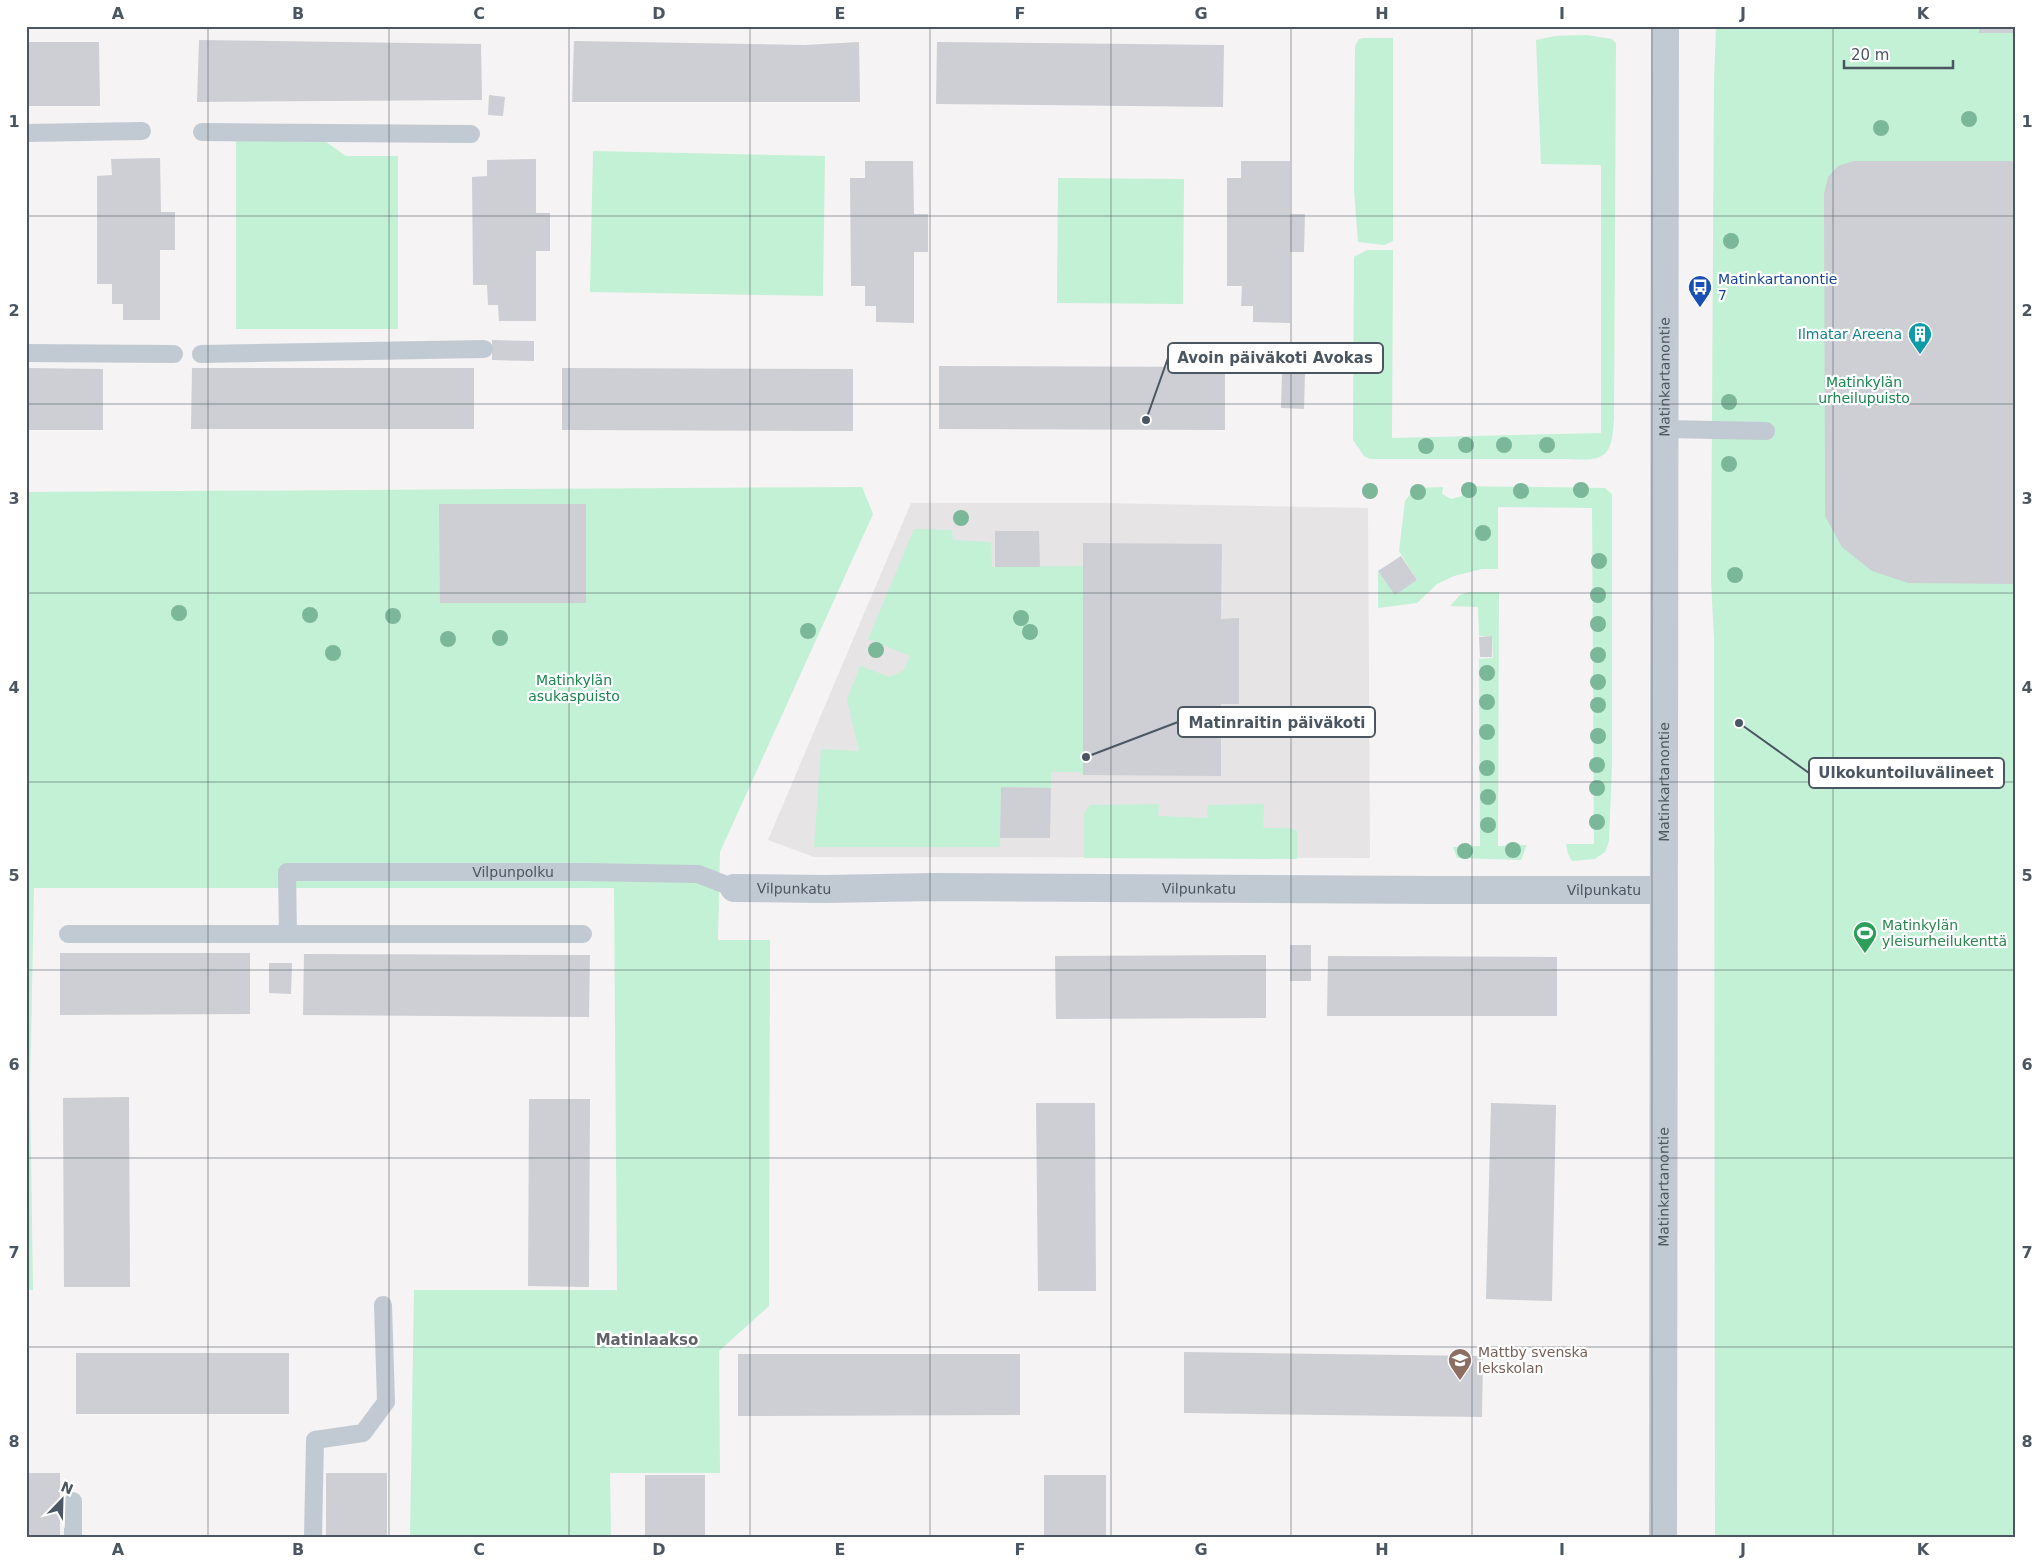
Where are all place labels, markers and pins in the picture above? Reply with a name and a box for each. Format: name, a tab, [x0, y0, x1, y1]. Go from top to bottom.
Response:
place label: Matinkartanontie 7	[1718, 271, 1837, 303]
bus stop icon: Matinkartanontie 7	[1687, 274, 1713, 308]
building icon: Ilmatar Areena	[1907, 321, 1933, 355]
place label: Ilmatar Areena	[1798, 326, 1902, 342]
callout: Avoin päiväkoti Avokas	[1168, 343, 1383, 373]
callout: Matinraitin päiväkoti	[1178, 707, 1375, 737]
callout: Ulkokuntoiluvälineet	[1809, 758, 2004, 788]
place label: Matinkylän yleisurheilukenttä	[1882, 917, 2007, 949]
sports icon: Matinkylän yleisurheilukenttä	[1852, 920, 1878, 954]
place label: Mattby svenska lekskolan	[1478, 1344, 1588, 1376]
school or university icon: Mattby svenska lekskolan	[1447, 1347, 1473, 1381]

